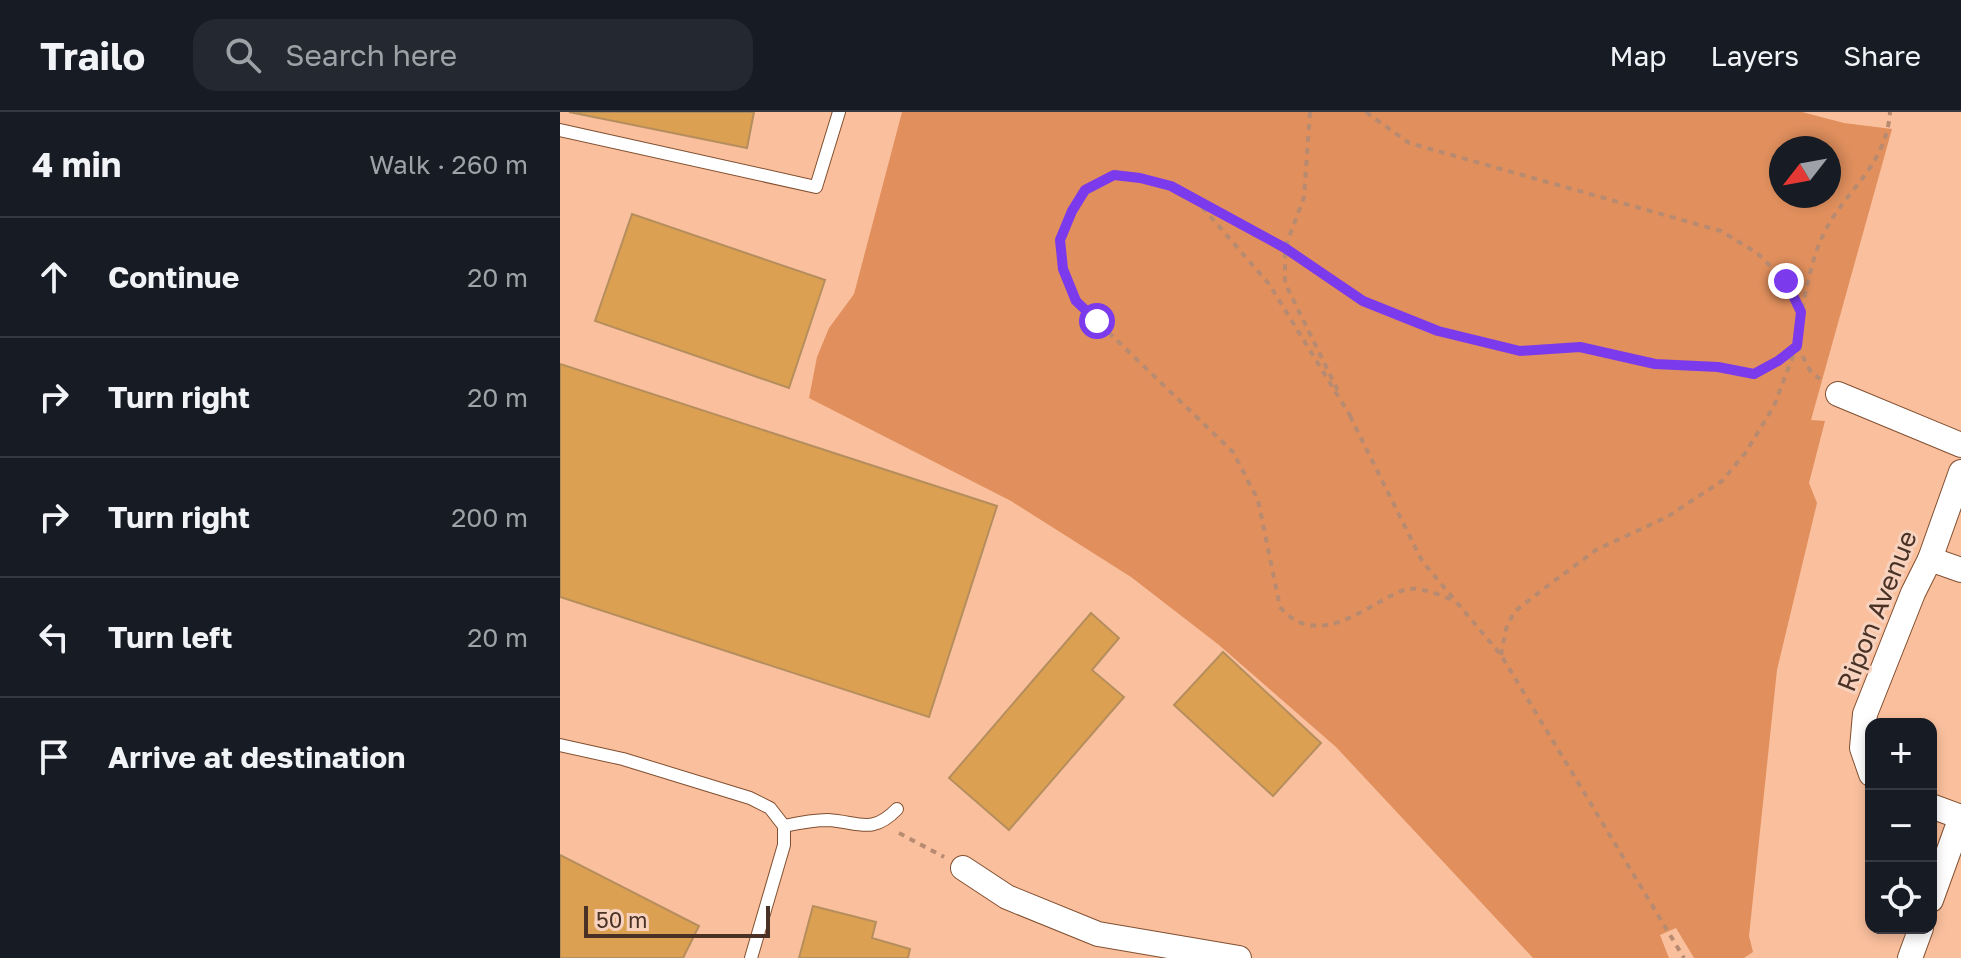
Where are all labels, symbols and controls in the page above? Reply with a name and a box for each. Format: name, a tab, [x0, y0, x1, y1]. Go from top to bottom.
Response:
search box	[193, 19, 753, 91]
text: Trailo	[40, 33, 145, 78]
icon: search	[221, 33, 265, 77]
text: Search here	[285, 37, 457, 73]
text: Map	[1609, 39, 1667, 72]
text: Layers	[1711, 39, 1799, 72]
text: Share	[1843, 39, 1921, 72]
north arrow	[1769, 136, 1841, 208]
text: 4 min	[32, 144, 121, 184]
text: Walk · 260 m	[369, 149, 528, 180]
icon: ahead	[32, 255, 76, 299]
text: Continue	[108, 259, 239, 295]
text: 20 m	[467, 262, 528, 293]
route end	[1768, 263, 1804, 299]
route start	[1079, 303, 1115, 339]
icon: right	[32, 375, 76, 419]
text: Turn right	[108, 379, 250, 415]
text: 20 m	[467, 382, 528, 413]
icon: right	[32, 495, 76, 539]
text: Turn right	[108, 499, 250, 535]
text: 200 m	[451, 502, 528, 533]
street label: Ripon Avenue	[1830, 526, 1923, 696]
icon: left	[32, 615, 76, 659]
text: Turn left	[108, 619, 233, 655]
text: 20 m	[467, 622, 528, 653]
map controls	[1865, 718, 1937, 934]
button: +	[1865, 718, 1937, 790]
icon: arrive	[32, 735, 76, 779]
text: Arrive at destination	[108, 739, 405, 775]
button: −	[1865, 790, 1937, 862]
button: locate	[1865, 862, 1937, 934]
scale bar	[584, 902, 770, 938]
text: 50 m	[596, 906, 647, 933]

